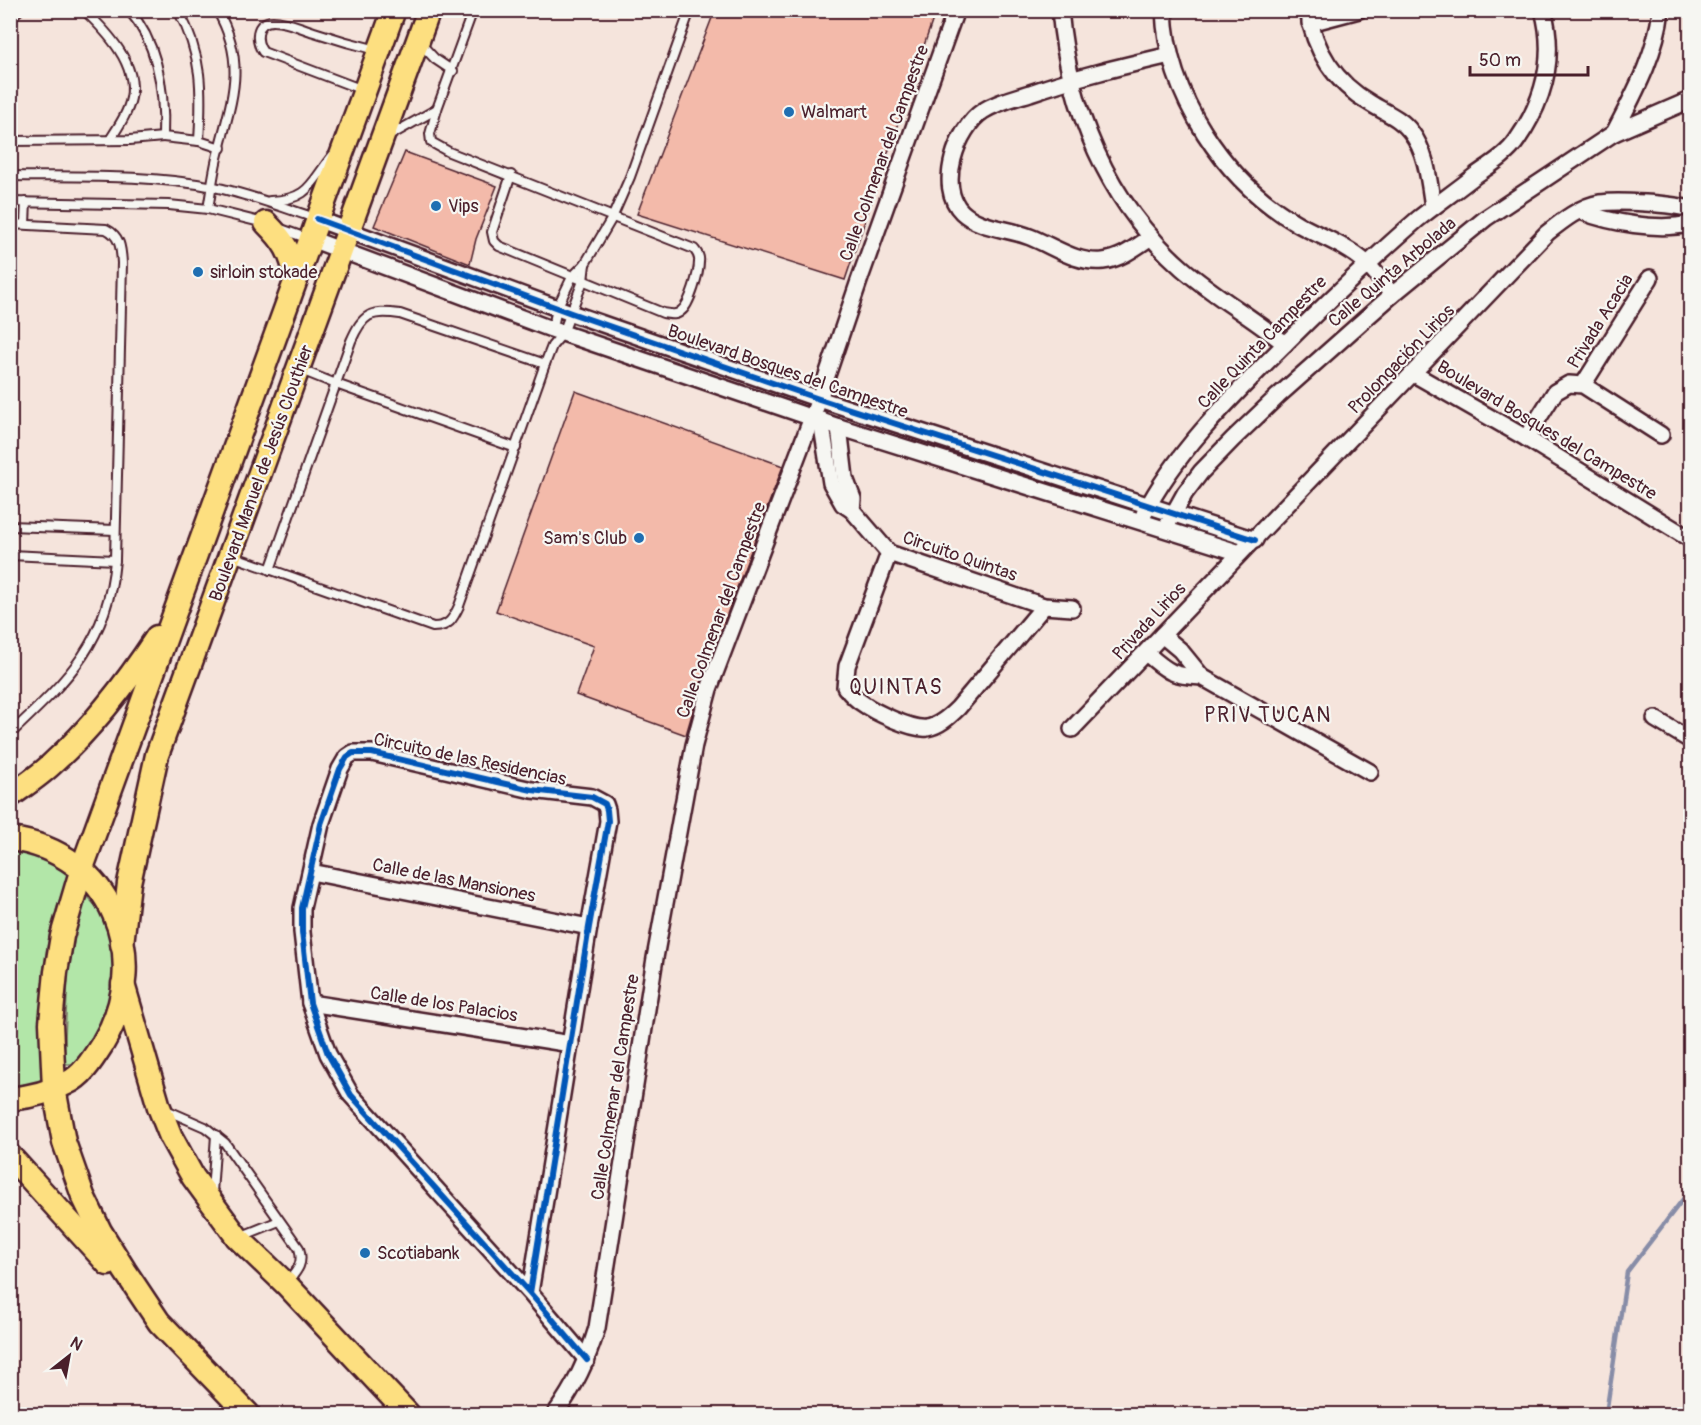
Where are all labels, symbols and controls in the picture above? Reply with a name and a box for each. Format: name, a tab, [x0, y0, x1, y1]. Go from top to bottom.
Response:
scale bar	[1470, 39, 1588, 77]
street label: Calle Colmenar del Campestre	[835, 42, 934, 264]
text: 50 m	[1479, 49, 1521, 72]
place label: Walmart	[801, 101, 868, 124]
marker: Walmart	[782, 105, 796, 119]
place label: Vips	[448, 195, 479, 218]
marker: Vips	[429, 199, 443, 213]
street label: Calle Quinta Arbolada	[1324, 212, 1461, 333]
place label: sirloin stokade	[210, 261, 318, 284]
marker: sirloin stokade	[191, 265, 205, 279]
street label: Privada Acacia	[1562, 270, 1639, 373]
street label: Calle Quinta Campestre	[1193, 271, 1332, 414]
street label: Prolongación Lirios	[1343, 300, 1460, 419]
street label: Boulevard Bosques del Campestre	[665, 319, 911, 424]
street label: Boulevard Manuel de Jesús Clouthier	[204, 341, 319, 605]
street label: Boulevard Bosques del Campestre	[1433, 356, 1661, 505]
street label: Calle Colmenar del Campestre	[672, 499, 771, 721]
street label: Circuito Quintas	[899, 526, 1020, 587]
place label: Sam's Club	[543, 527, 627, 550]
marker: Sam's Club	[632, 531, 646, 545]
street label: Privada Lirios	[1108, 578, 1191, 665]
district label: QUINTAS	[849, 674, 943, 701]
district label: PRIV TUCAN	[1204, 702, 1332, 729]
street label: Circuito de las Residencias	[371, 728, 568, 791]
street label: Calle de las Mansiones	[370, 853, 537, 908]
street label: Calle Colmenar del Campestre	[586, 972, 645, 1202]
street label: Calle de los Palacios	[369, 981, 519, 1027]
place label: Scotiabank	[377, 1242, 460, 1265]
marker: Scotiabank	[358, 1246, 372, 1260]
north arrow	[39, 1326, 99, 1386]
text: N	[66, 1333, 86, 1355]

